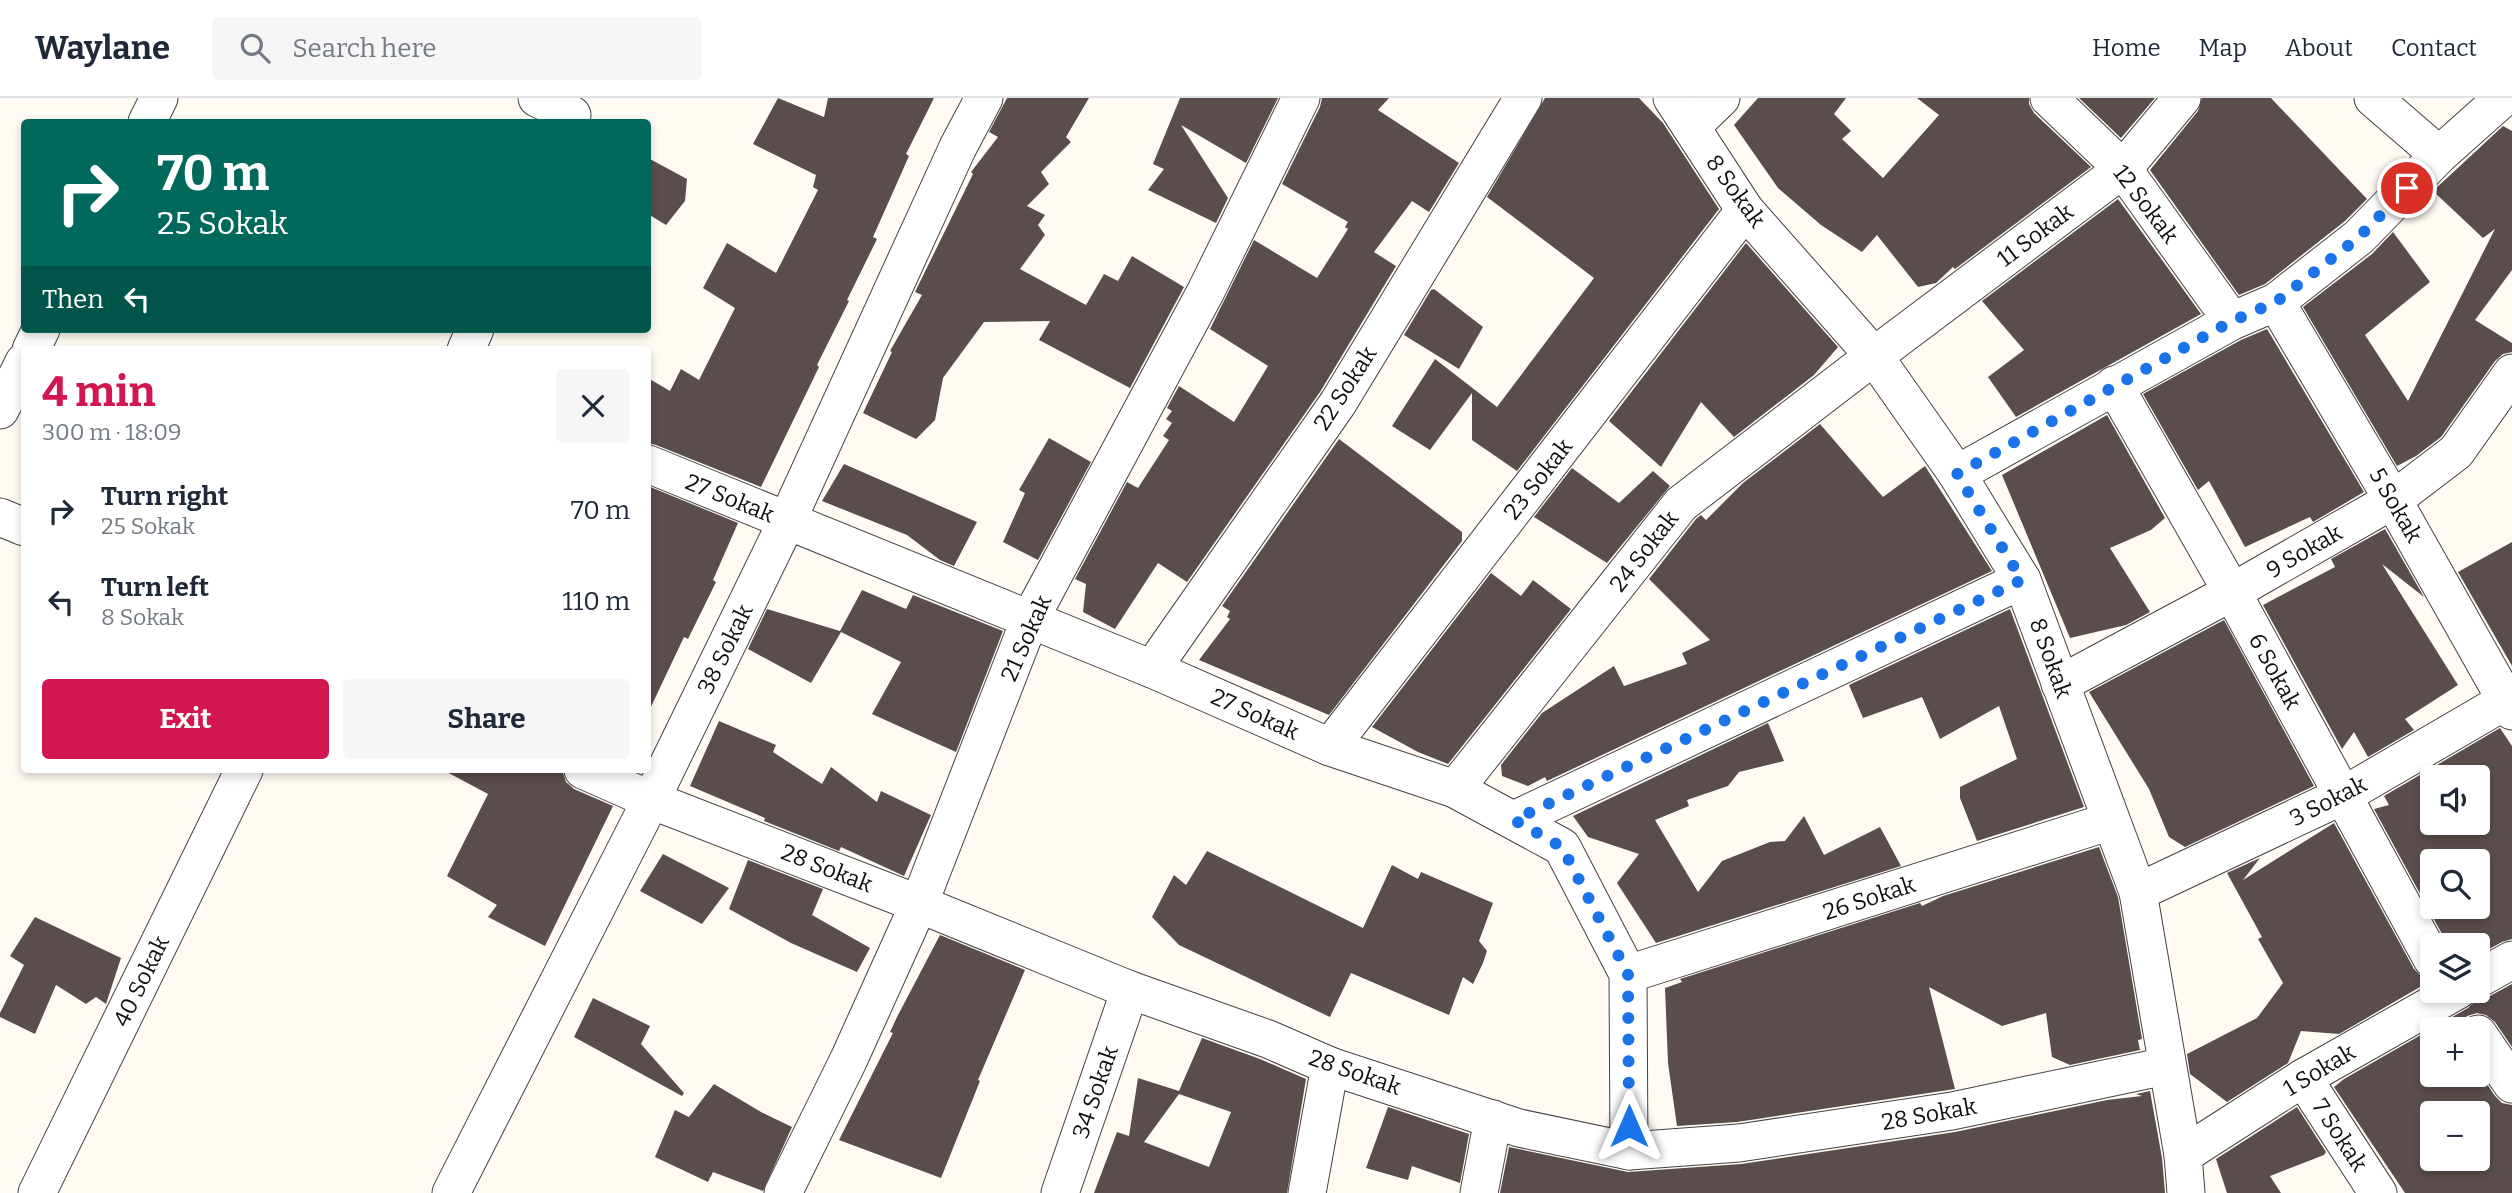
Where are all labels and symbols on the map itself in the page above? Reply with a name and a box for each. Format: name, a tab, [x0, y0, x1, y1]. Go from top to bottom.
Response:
street label: 8 Sokak	[1700, 149, 1772, 233]
pin	[2377, 158, 2437, 218]
street label: 12 Sokak	[2107, 159, 2185, 249]
street label: 11 Sokak	[1991, 197, 2079, 273]
street label: 22 Sokak	[1308, 341, 1382, 435]
street label: 23 Sokak	[1498, 433, 1578, 525]
street label: 5 Sokak	[2363, 463, 2429, 547]
street label: 27 Sokak	[682, 468, 778, 528]
street label: 24 Sokak	[1604, 505, 1684, 597]
street label: 9 Sokak	[2261, 518, 2347, 584]
street label: 21 Sokak	[995, 591, 1057, 685]
street label: 38 Sokak	[691, 600, 759, 698]
street label: 8 Sokak	[2024, 614, 2078, 702]
street label: 6 Sokak	[2243, 628, 2307, 714]
street label: 27 Sokak	[1207, 682, 1303, 746]
street label: 3 Sokak	[2285, 770, 2371, 832]
street label: 28 Sokak	[777, 838, 877, 898]
street label: 26 Sokak	[1819, 870, 1919, 926]
street label: 40 Sokak	[107, 931, 175, 1031]
street label: 1 Sokak	[2278, 1038, 2360, 1102]
street label: 34 Sokak	[1066, 1042, 1124, 1142]
street label: 28 Sokak	[1305, 1043, 1405, 1101]
position arrow	[1592, 1089, 1666, 1163]
street label: 28 Sokak	[1879, 1092, 1979, 1136]
street label: 7 Sokak	[2306, 1093, 2374, 1177]

